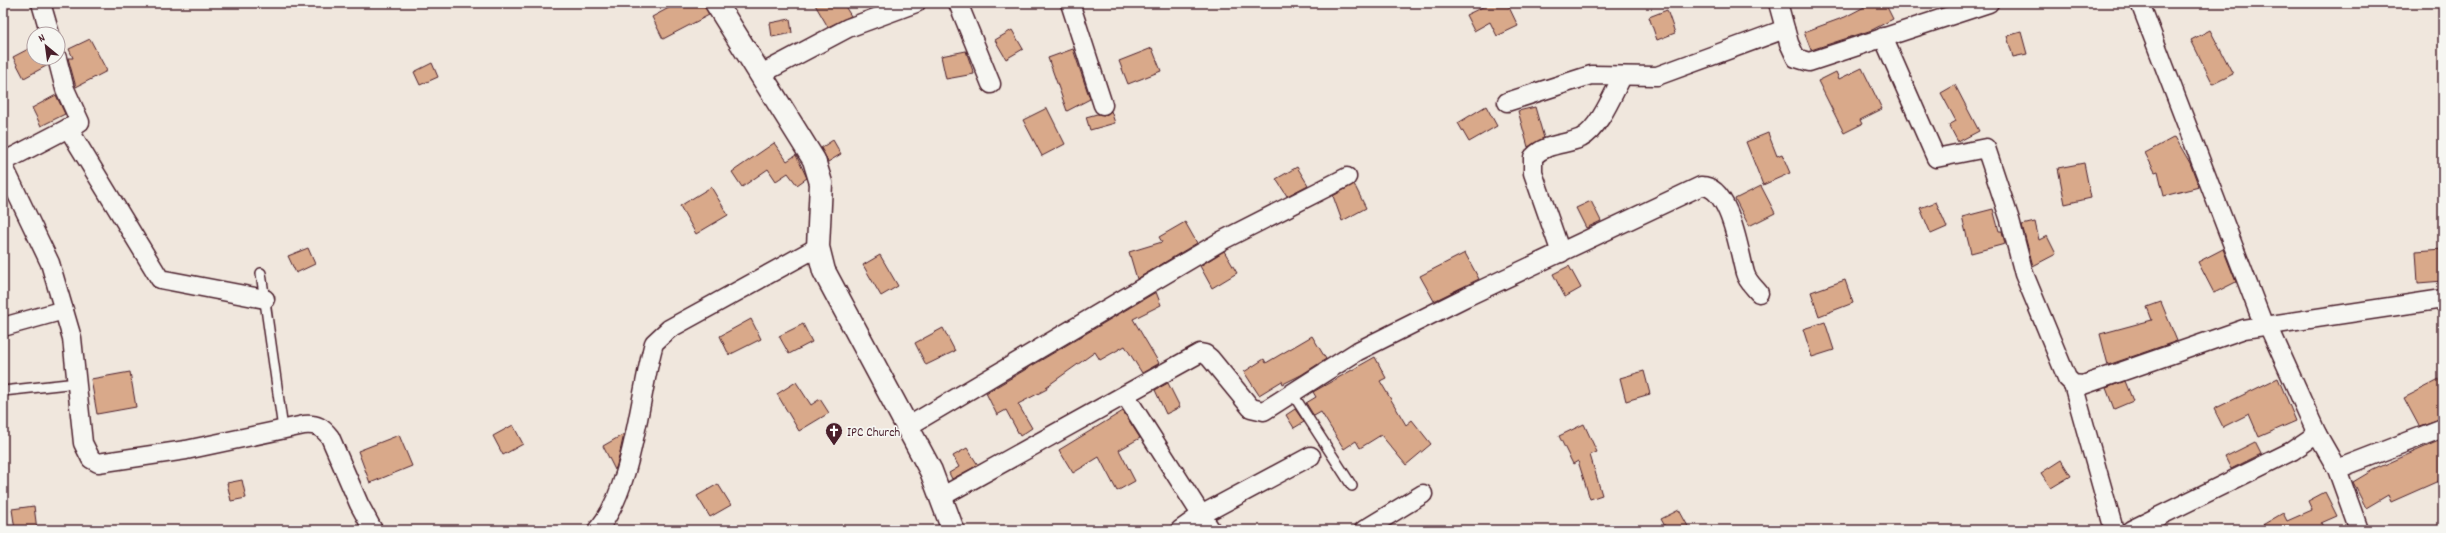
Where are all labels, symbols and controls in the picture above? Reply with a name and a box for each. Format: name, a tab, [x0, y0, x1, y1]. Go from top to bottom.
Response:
north arrow	[26, 26, 66, 66]
text: N	[36, 30, 49, 47]
church icon: IPC Church	[824, 421, 844, 446]
place label: IPC Church	[847, 424, 900, 443]

